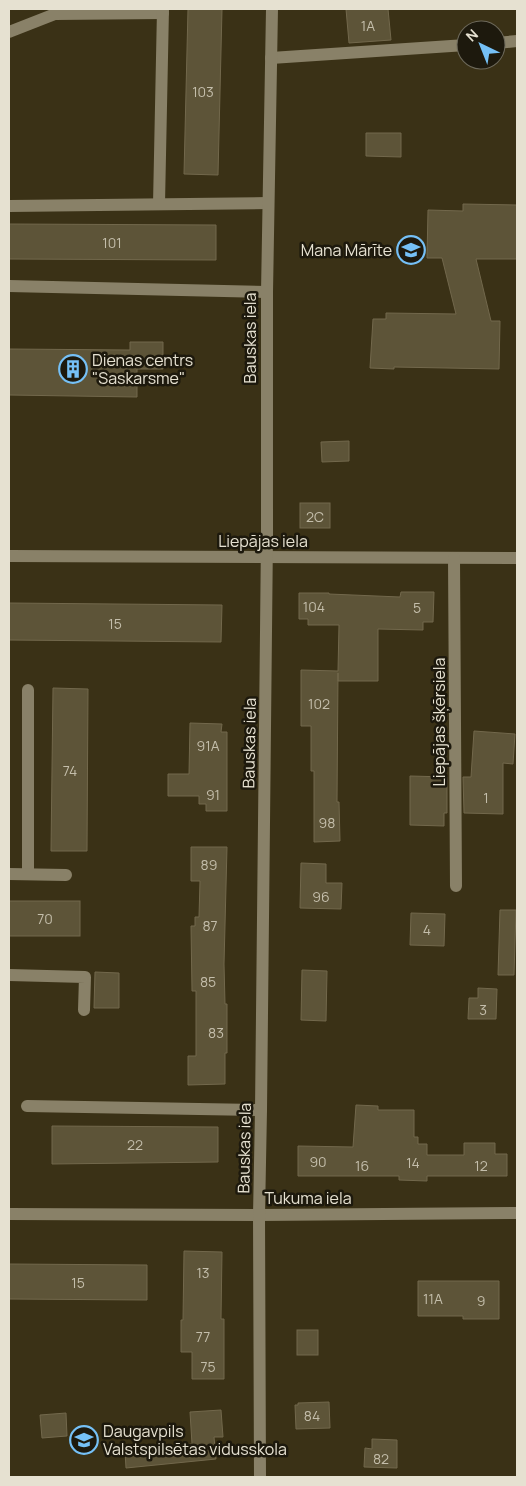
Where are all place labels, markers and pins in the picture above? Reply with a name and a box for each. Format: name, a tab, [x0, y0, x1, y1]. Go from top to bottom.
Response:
school or university icon: Mana Mārīte	[396, 235, 426, 265]
place label: Mana Mārīte	[301, 239, 392, 261]
place label: Dienas centrs "Saskarsme"	[92, 349, 193, 389]
building icon: Dienas centrs "Saskarsme"	[58, 354, 88, 384]
place label: Daugavpils Valstspilsētas vidusskola	[103, 1420, 287, 1460]
school or university icon: Daugavpils Valstspilsētas vidusskola	[69, 1425, 99, 1455]

